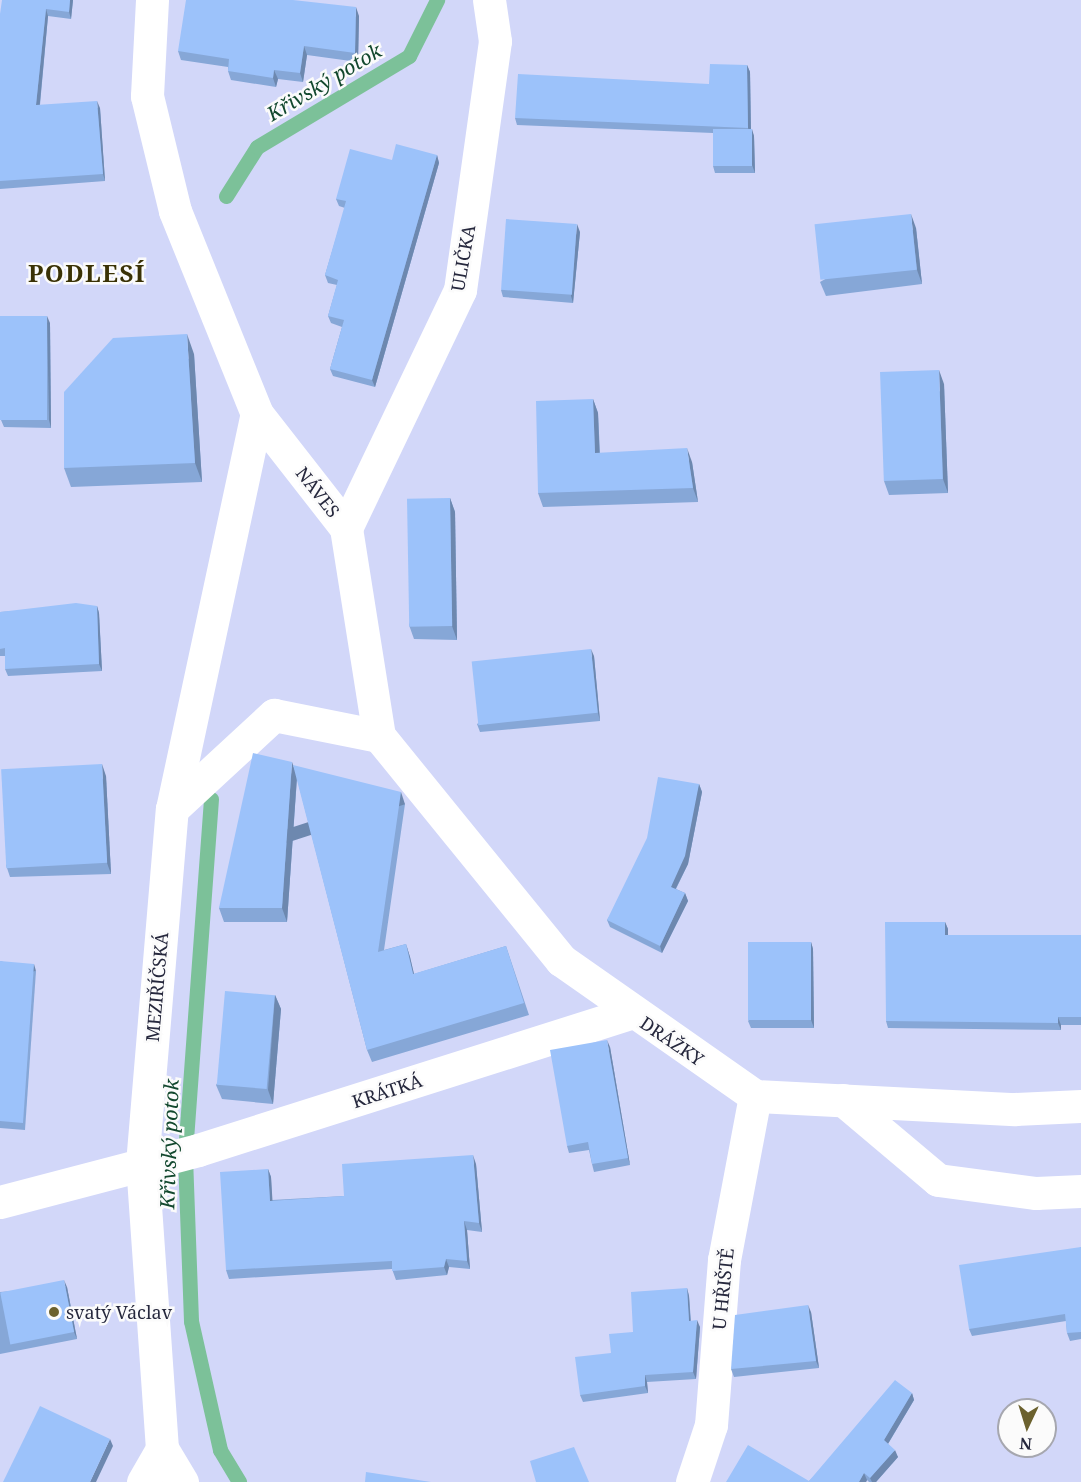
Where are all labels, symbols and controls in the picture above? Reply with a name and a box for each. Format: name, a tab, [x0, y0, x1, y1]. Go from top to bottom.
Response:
water label: Křivský potok	[262, 38, 386, 126]
street label: ULIČKA	[447, 223, 479, 293]
district label: PODLESÍ	[28, 259, 146, 287]
street label: NÁVES	[292, 462, 344, 522]
street label: MEZIŘÍČSKÁ	[141, 931, 173, 1043]
street label: DRÁŽKY	[636, 1012, 708, 1070]
street label: KRÁTKÁ	[349, 1070, 425, 1112]
water label: Křivský potok	[155, 1079, 183, 1209]
street label: U HŘIŠTĚ	[708, 1247, 738, 1331]
place label: svatý Václav	[66, 1301, 172, 1323]
marker: svatý Václav	[47, 1305, 61, 1319]
north arrow	[997, 1398, 1057, 1458]
text: N	[1019, 1433, 1033, 1455]

